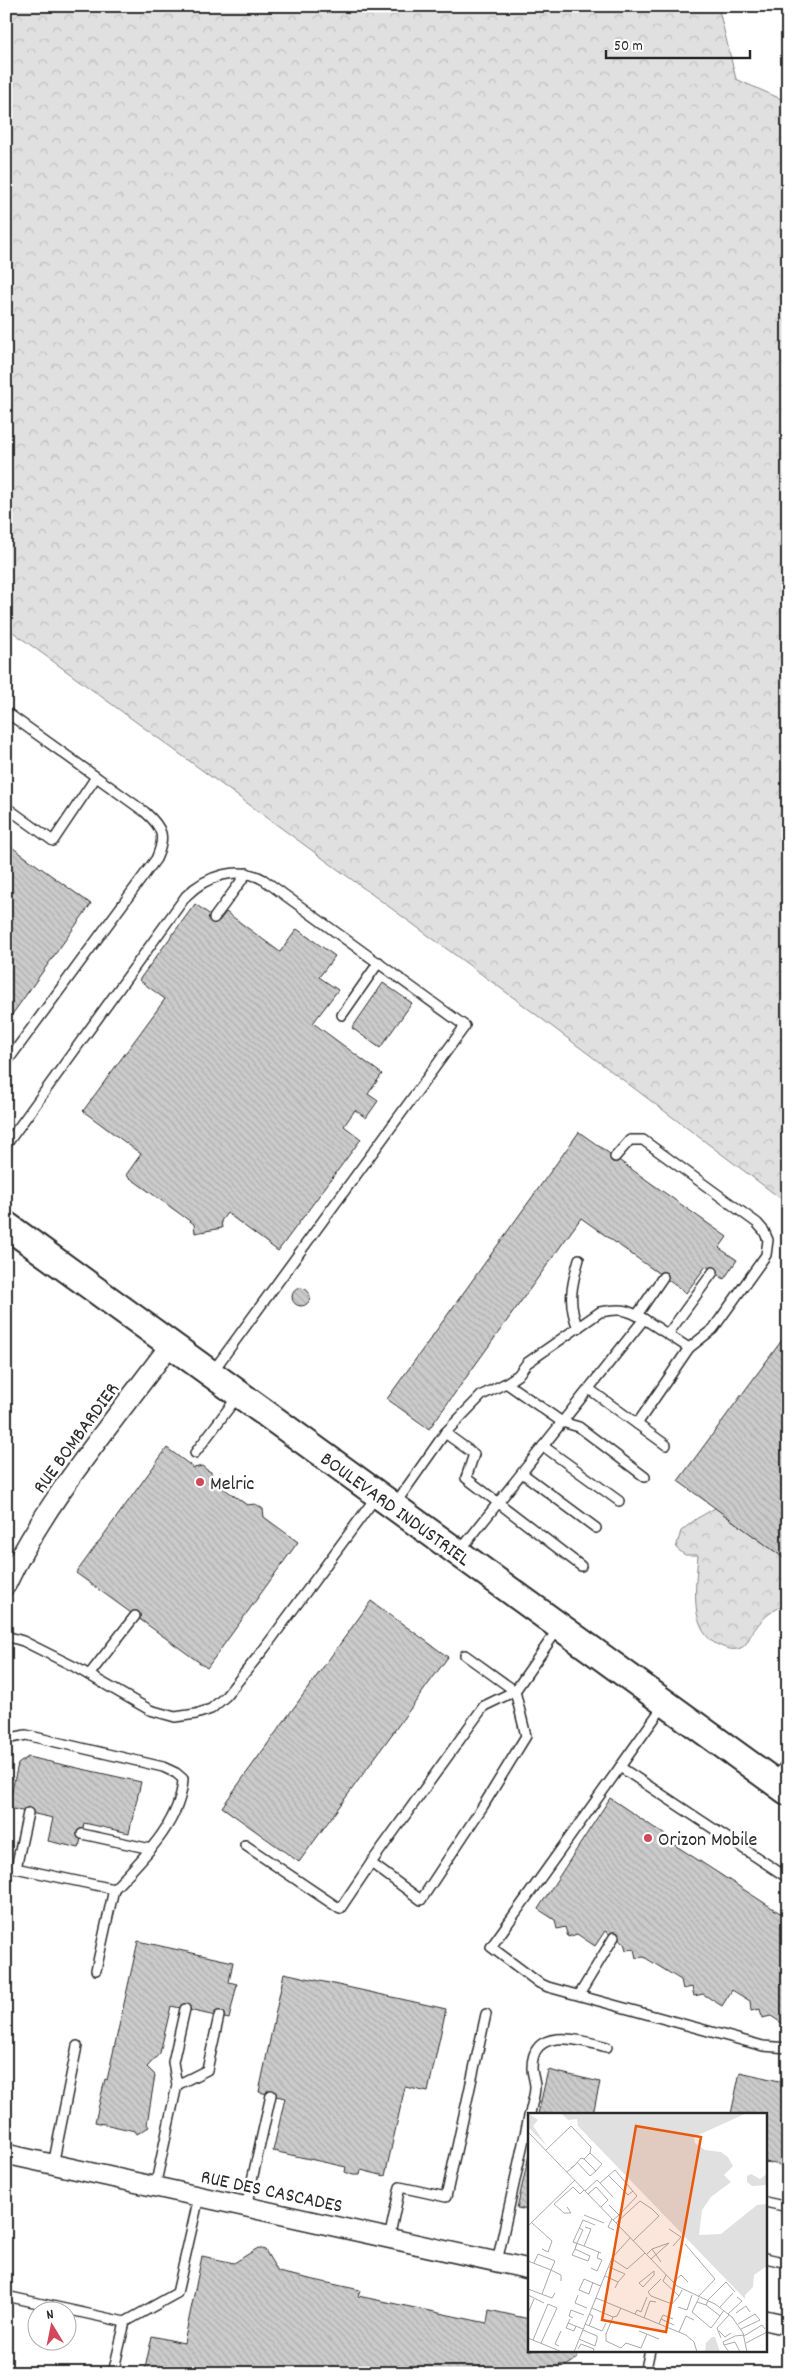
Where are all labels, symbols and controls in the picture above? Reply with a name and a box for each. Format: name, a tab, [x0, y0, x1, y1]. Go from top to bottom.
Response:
scale bar	[606, 28, 750, 60]
text: 50 m	[614, 36, 643, 58]
street label: RUE BOMBARDIER	[28, 1377, 127, 1500]
street label: BOULEVARD INDUSTRIEL	[314, 1446, 475, 1574]
place label: Melric	[210, 1471, 254, 1499]
marker: Melric	[194, 1476, 206, 1488]
place label: Orizon Mobile	[658, 1827, 758, 1855]
marker: Orizon Mobile	[642, 1832, 654, 1844]
inset map	[528, 2113, 766, 2352]
street label: RUE DES CASCADES	[198, 2164, 345, 2222]
north arrow	[28, 2302, 78, 2352]
text: N	[45, 2305, 55, 2326]

